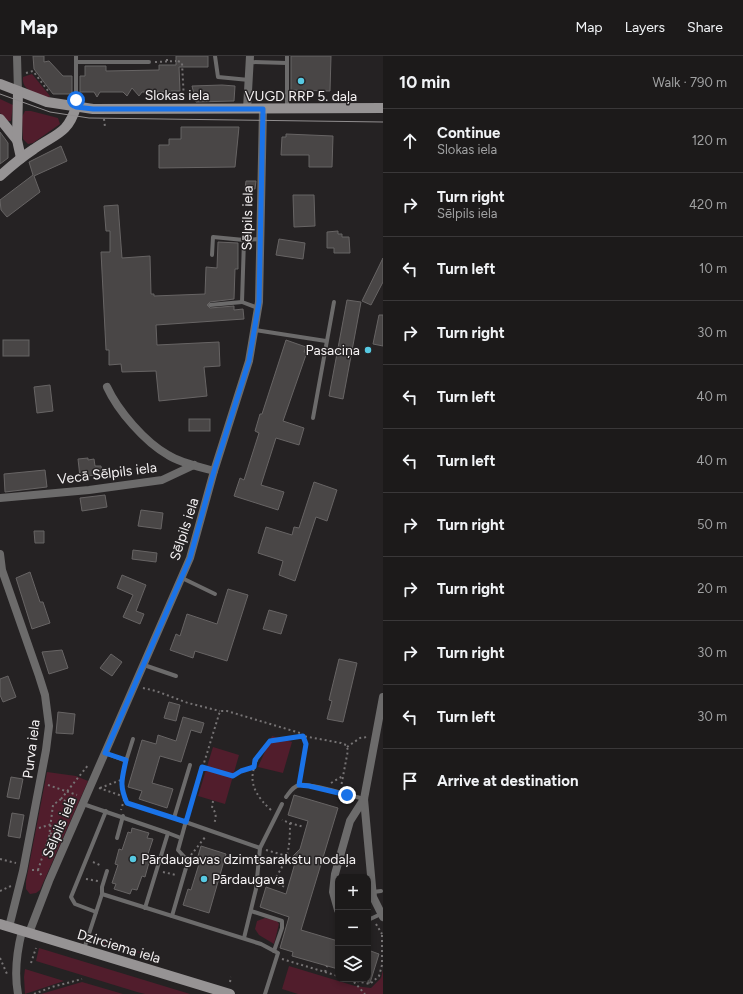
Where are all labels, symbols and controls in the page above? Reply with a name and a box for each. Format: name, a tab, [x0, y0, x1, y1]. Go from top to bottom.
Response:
text: Map	[20, 16, 58, 39]
text: Map	[575, 19, 603, 36]
text: Layers	[625, 19, 665, 36]
text: Share	[687, 19, 723, 36]
text: 10 min	[399, 72, 450, 92]
text: Walk · 790 m	[653, 75, 727, 90]
marker: VUGD RRP 5. daļa	[296, 76, 306, 86]
street label: Slokas iela	[145, 87, 209, 104]
place label: VUGD RRP 5. daļa	[245, 88, 357, 105]
route start	[67, 91, 85, 109]
text: Continue	[437, 124, 500, 142]
icon: ahead	[399, 130, 421, 152]
text: 120 m	[692, 133, 727, 148]
text: Slokas iela	[437, 142, 497, 157]
street label: Sēlpils iela	[238, 185, 257, 251]
text: Turn right	[437, 188, 505, 206]
icon: right	[399, 194, 421, 216]
text: 420 m	[689, 197, 727, 212]
text: Sēlpils iela	[437, 206, 497, 221]
icon: left	[399, 258, 421, 280]
text: Turn left	[437, 260, 495, 278]
text: 10 m	[699, 261, 727, 276]
icon: right	[399, 322, 421, 344]
text: Turn right	[437, 324, 505, 342]
text: 30 m	[697, 325, 727, 340]
place label: Pasaciņa	[305, 342, 360, 359]
marker: Pasaciņa	[363, 345, 373, 355]
icon: left	[399, 386, 421, 408]
text: Turn left	[437, 388, 495, 406]
text: 40 m	[696, 389, 727, 404]
icon: left	[399, 450, 421, 472]
text: Turn left	[437, 452, 495, 470]
text: 40 m	[696, 453, 727, 468]
street label: Vecā Sēlpils iela	[56, 459, 158, 488]
street label: Sēlpils iela	[166, 496, 203, 563]
icon: right	[399, 514, 421, 536]
text: Turn right	[437, 516, 505, 534]
text: 50 m	[697, 517, 727, 532]
icon: right	[399, 578, 421, 600]
text: Turn right	[437, 580, 505, 598]
text: 20 m	[697, 581, 727, 596]
icon: right	[399, 642, 421, 664]
text: Turn right	[437, 644, 505, 662]
text: 30 m	[697, 645, 727, 660]
icon: left	[399, 706, 421, 728]
text: Turn left	[437, 708, 495, 726]
text: 30 m	[697, 709, 727, 724]
street label: Purva iela	[19, 719, 44, 780]
icon: arrive	[399, 770, 421, 792]
text: Arrive at destination	[437, 772, 578, 790]
route end	[338, 786, 356, 804]
street label: Sēlpils iela	[39, 794, 80, 860]
place label: Pārdaugavas dzimtsarakstu nodaļa	[141, 851, 356, 868]
marker: Pārdaugavas dzimtsarakstu nodaļa	[128, 854, 138, 864]
place label: Pārdaugava	[212, 871, 285, 888]
marker: Pārdaugava	[199, 874, 209, 884]
map controls	[335, 874, 371, 982]
button: +	[335, 874, 371, 910]
button: −	[335, 910, 371, 946]
street label: Dzirciema iela	[75, 926, 163, 967]
button: layers	[335, 946, 371, 982]

